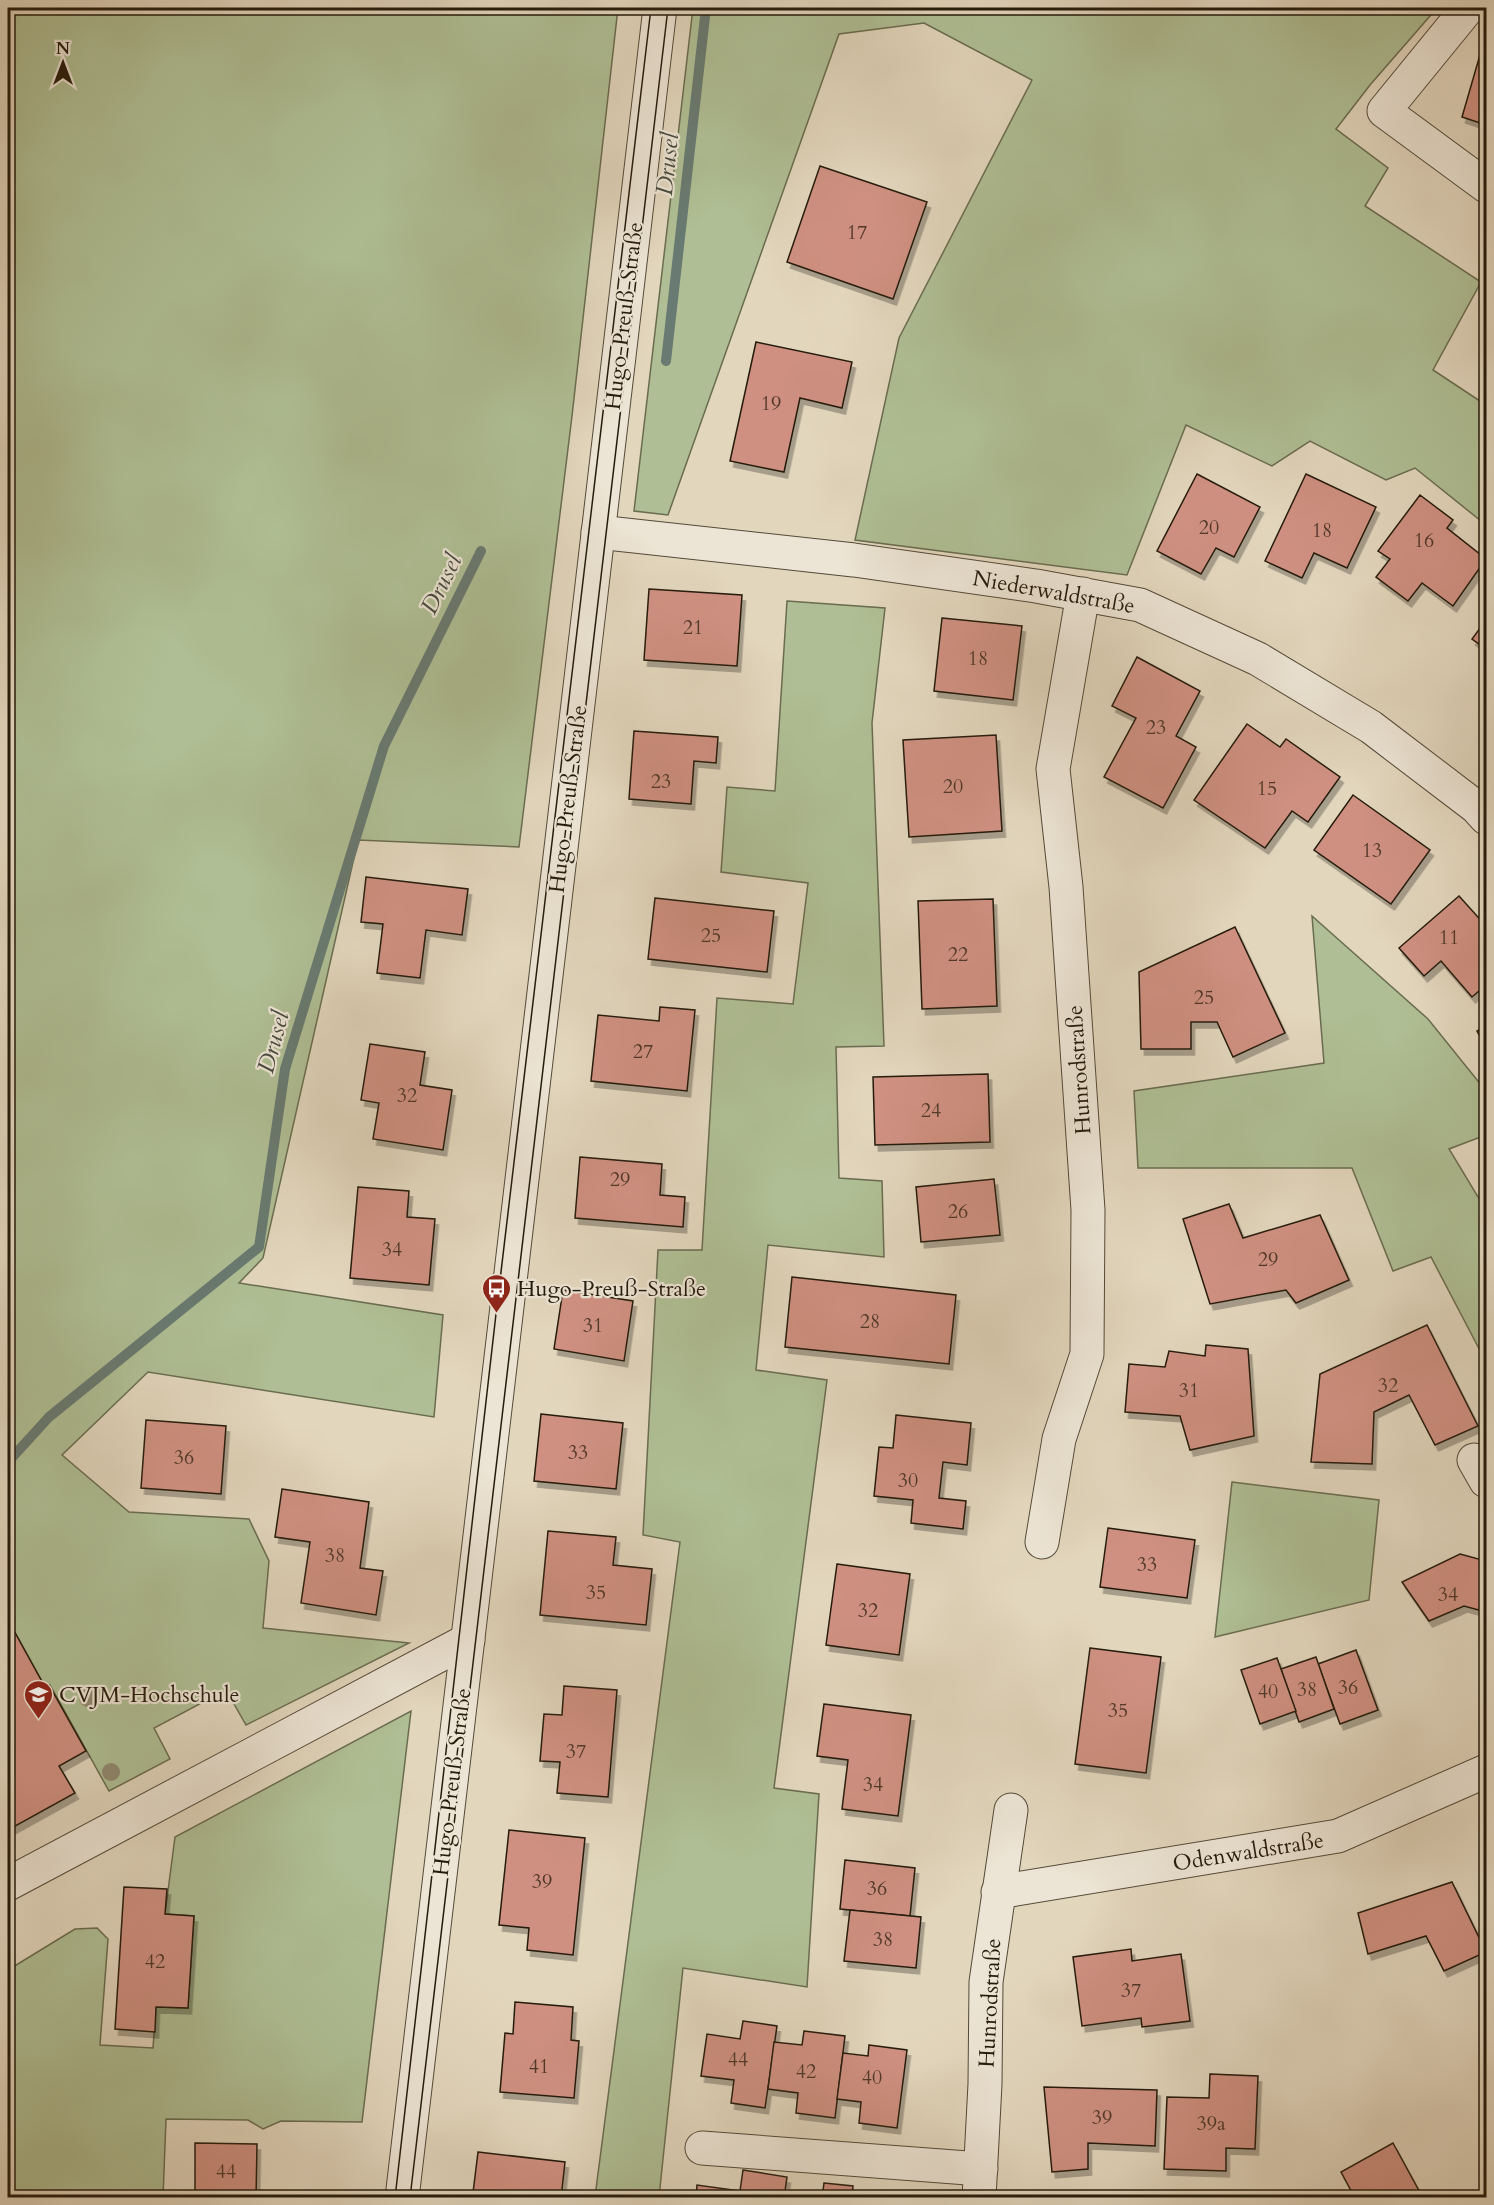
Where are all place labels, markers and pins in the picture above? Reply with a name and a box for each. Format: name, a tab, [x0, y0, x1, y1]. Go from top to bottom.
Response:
bus stop icon: Hugo-Preuß-Straße	[480, 1272, 512, 1314]
place label: Hugo-Preuß-Straße	[517, 1274, 706, 1304]
school or university icon: CVJM-Hochschule	[22, 1678, 54, 1720]
place label: CVJM-Hochschule	[59, 1680, 239, 1710]

